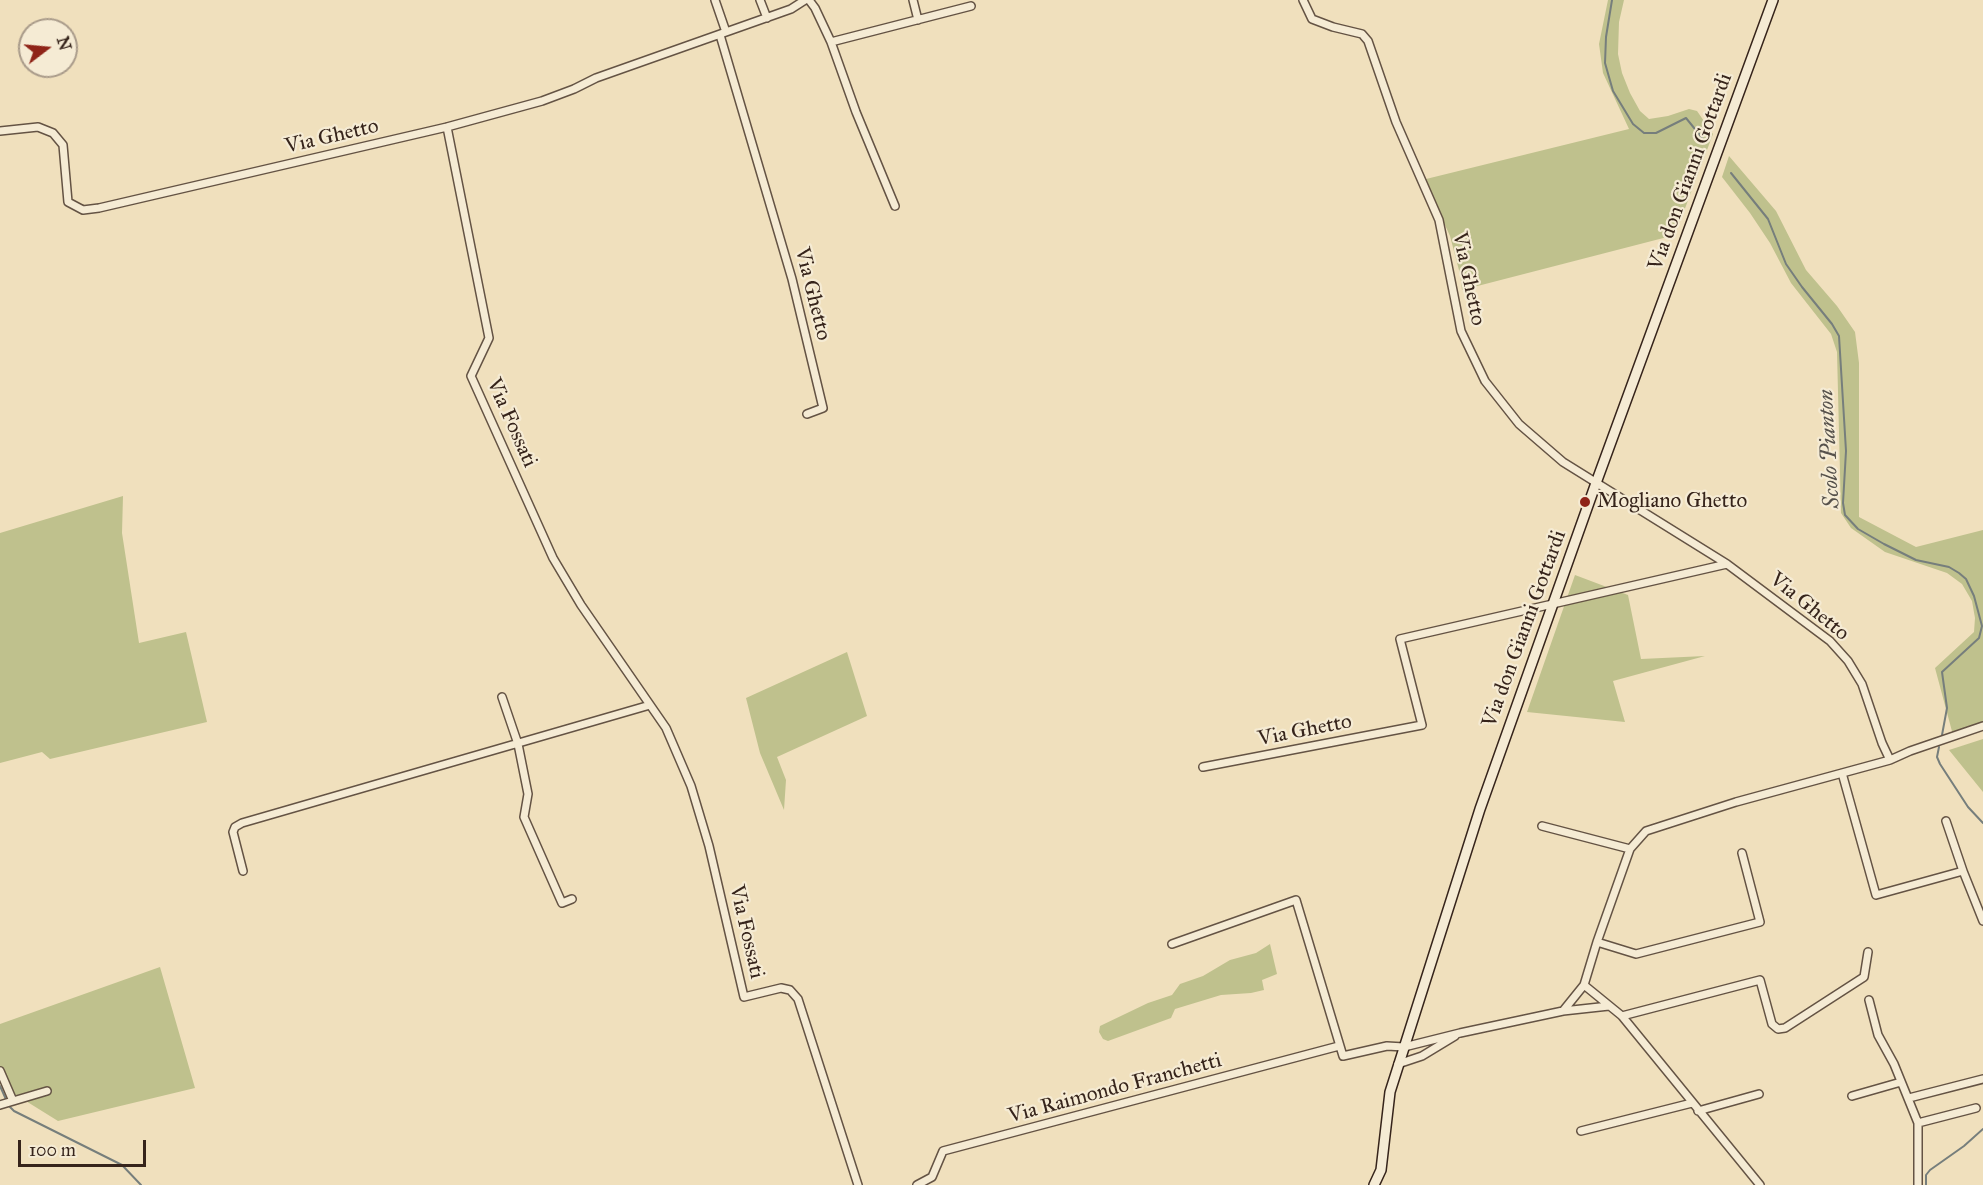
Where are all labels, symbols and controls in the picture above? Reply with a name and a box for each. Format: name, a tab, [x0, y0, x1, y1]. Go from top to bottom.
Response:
north arrow	[18, 18, 78, 78]
text: N	[53, 34, 75, 53]
street label: Via don Gianni Gottardi	[1644, 70, 1738, 274]
street label: Via Ghetto	[283, 114, 381, 160]
street label: Via Ghetto	[1446, 230, 1490, 328]
street label: Via Ghetto	[788, 245, 836, 343]
street label: Via Fossati	[480, 374, 542, 472]
water label: Scolo Pianton	[1814, 389, 1846, 509]
place label: Mogliano Ghetto	[1597, 489, 1747, 515]
marker: Mogliano Ghetto	[1578, 495, 1592, 509]
street label: Via don Gianni Gottardi	[1478, 527, 1572, 731]
street label: Via Ghetto	[1764, 567, 1854, 647]
street label: Via Ghetto	[1256, 710, 1354, 752]
street label: Via Fossati	[723, 883, 769, 981]
street label: Via Raimondo Franchetti	[1006, 1048, 1224, 1130]
scale bar	[21, 1128, 148, 1166]
text: 100 m	[29, 1139, 76, 1161]

